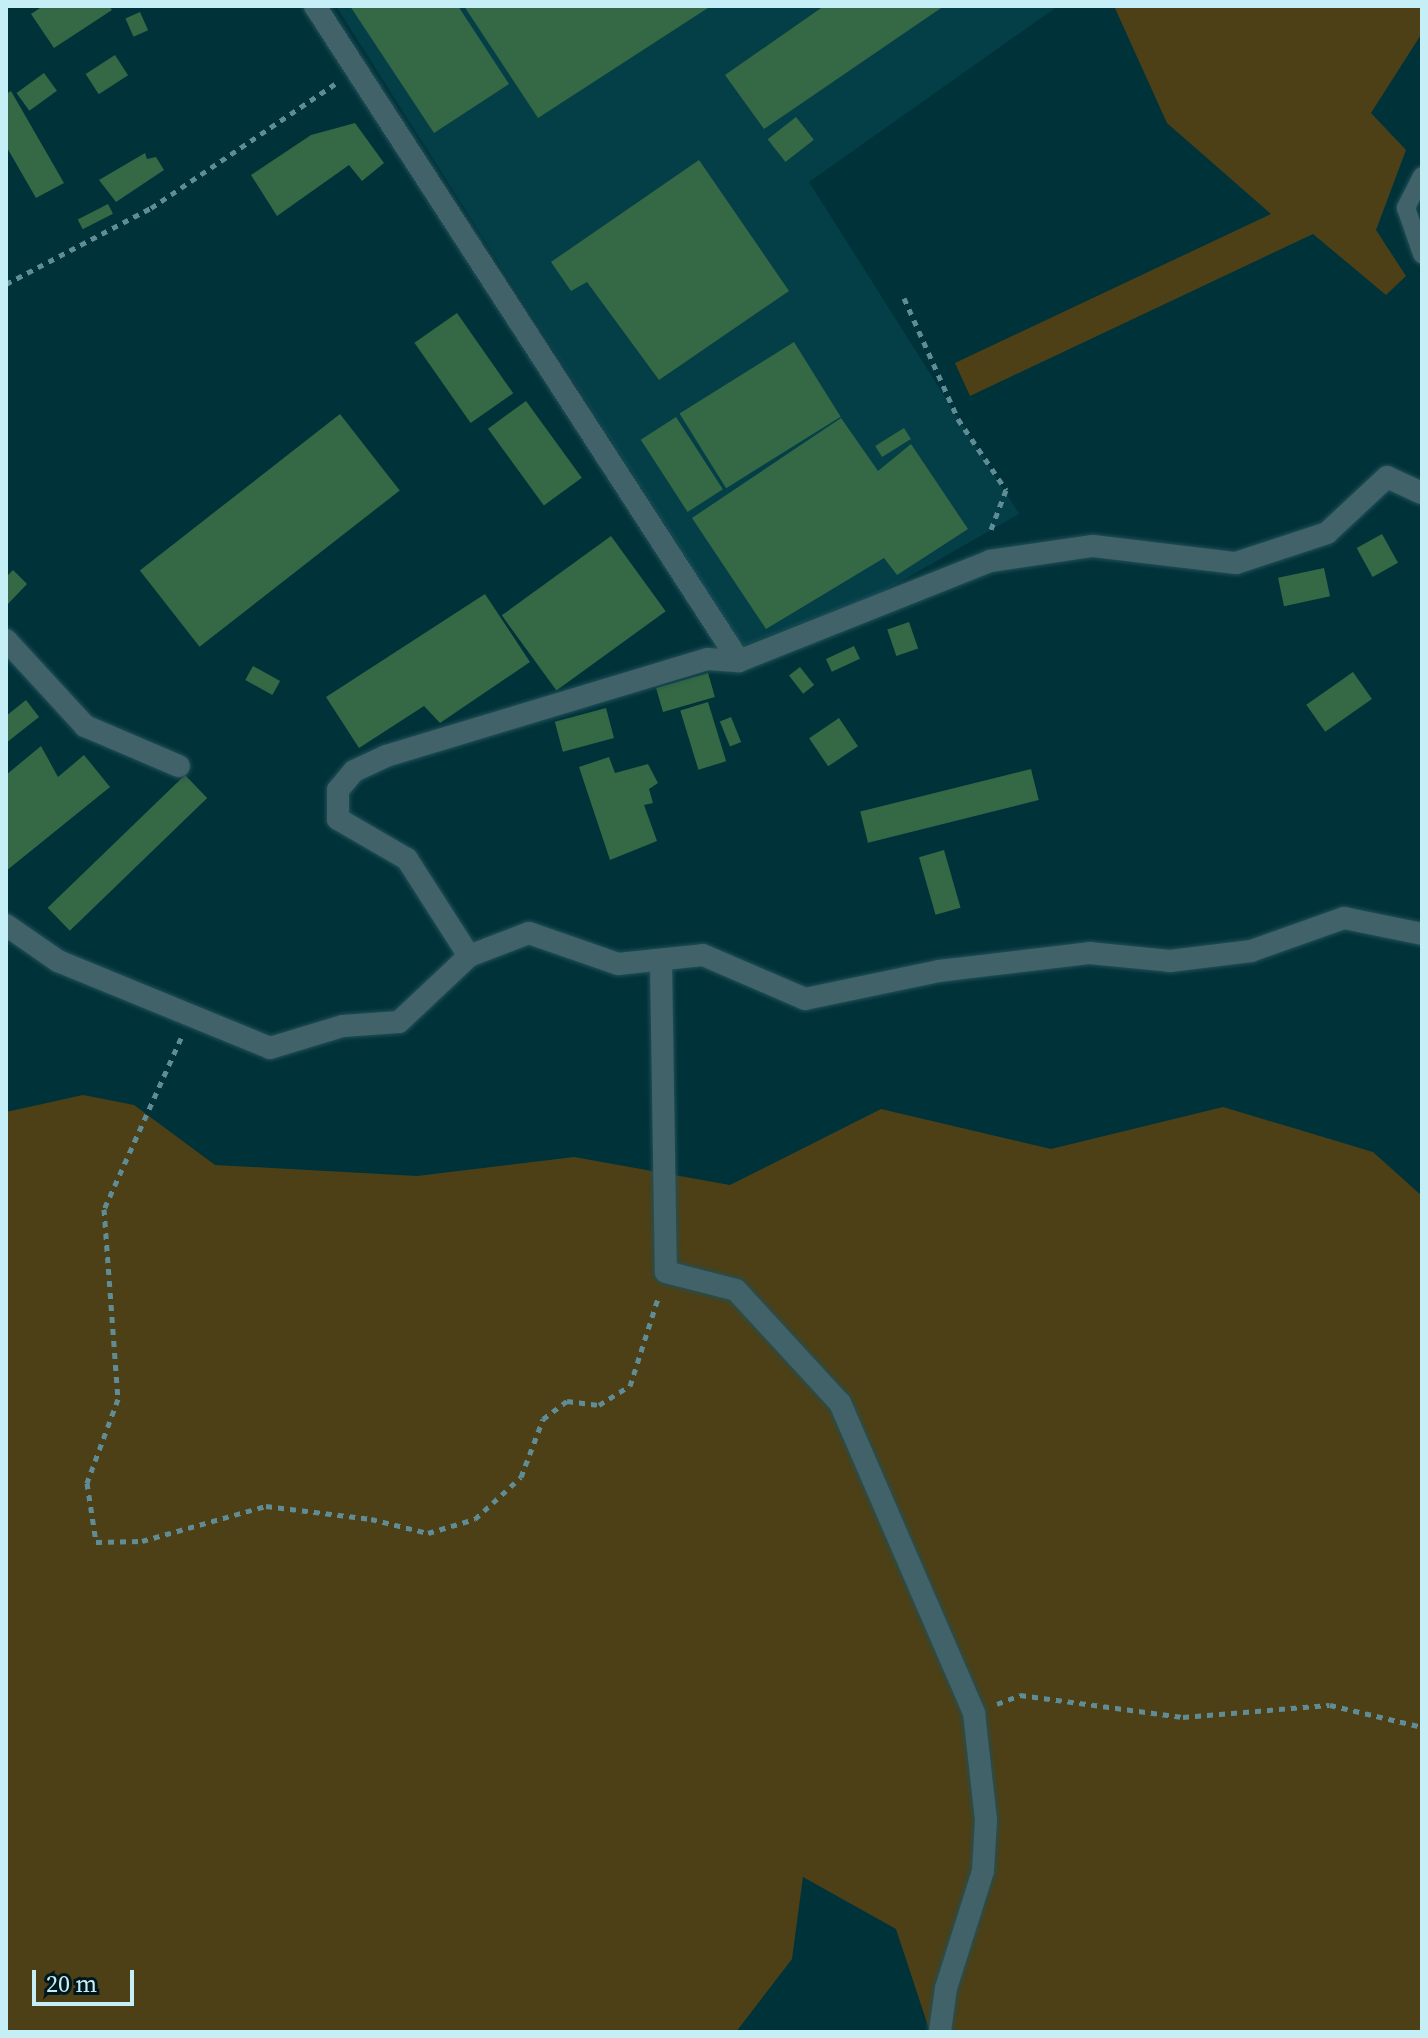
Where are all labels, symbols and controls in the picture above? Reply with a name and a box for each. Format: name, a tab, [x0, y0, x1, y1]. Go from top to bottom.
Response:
scale bar	[36, 1954, 138, 2004]
text: 20 m	[46, 1967, 97, 2000]

